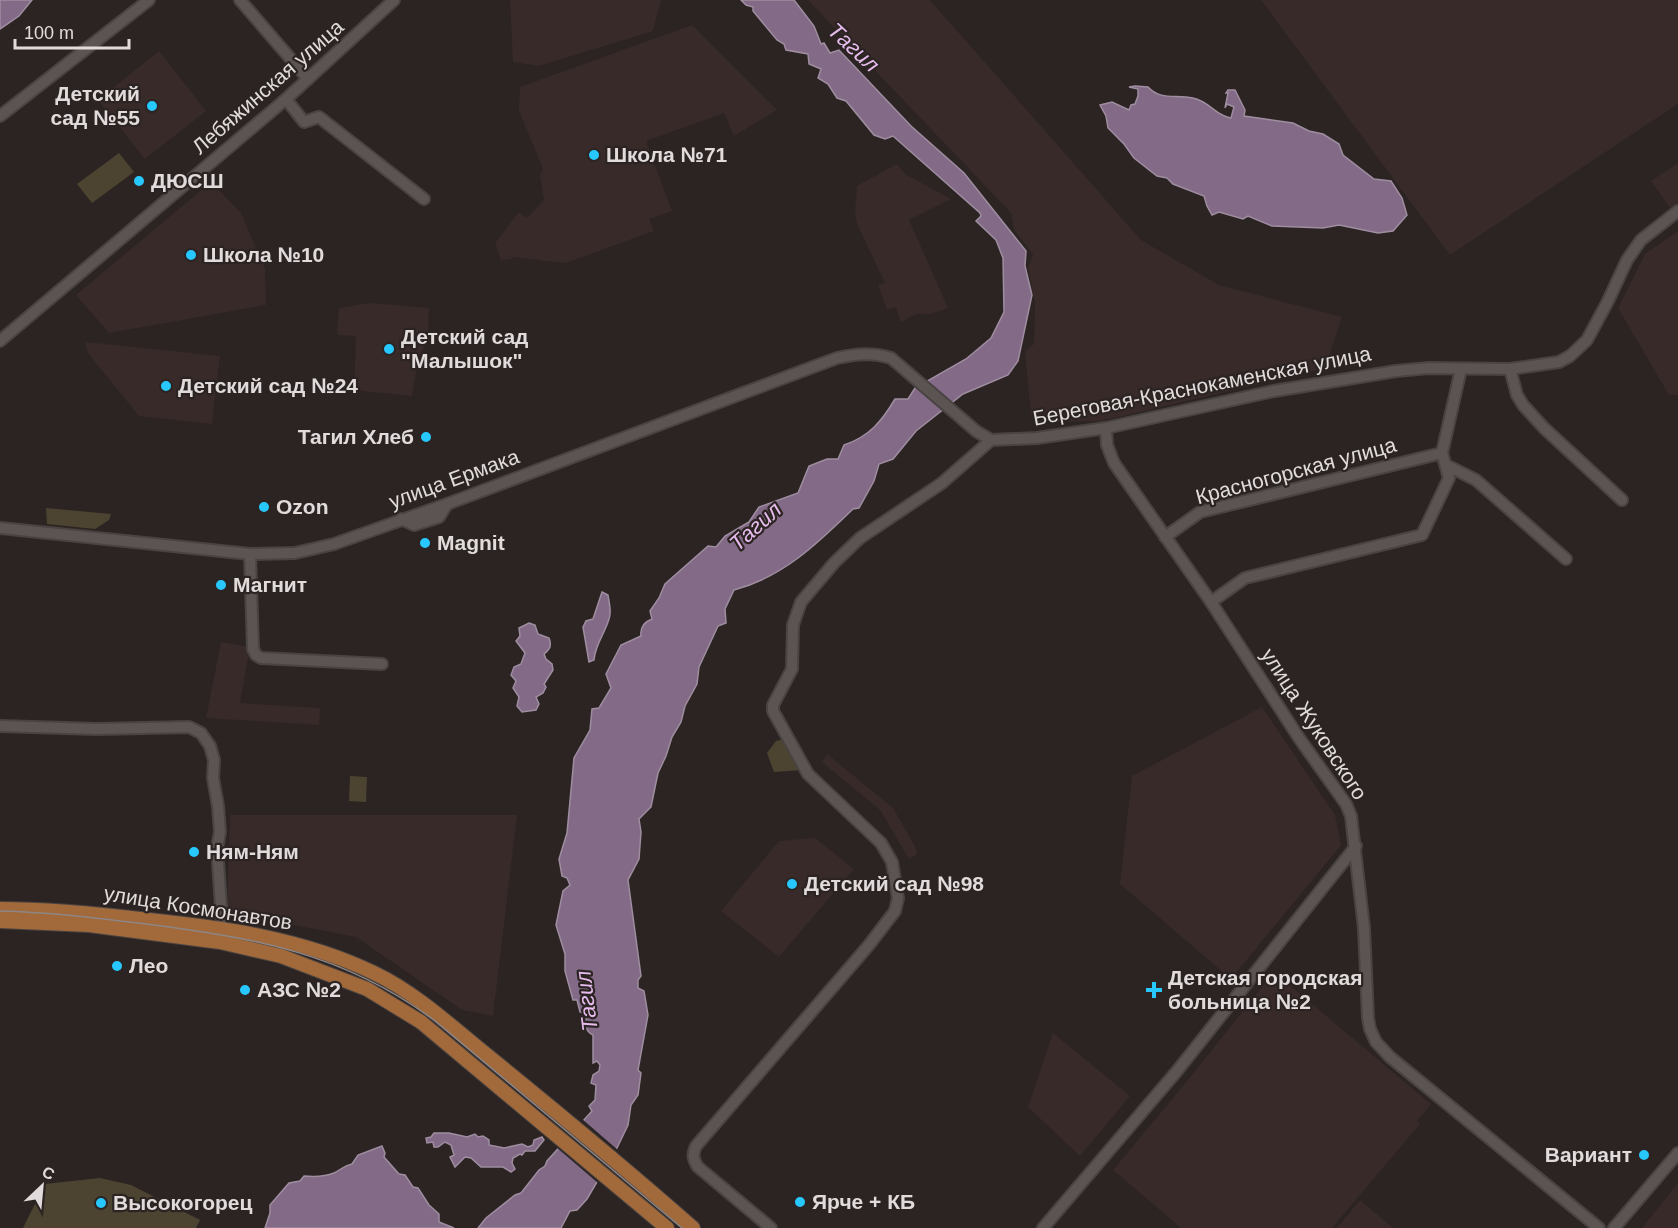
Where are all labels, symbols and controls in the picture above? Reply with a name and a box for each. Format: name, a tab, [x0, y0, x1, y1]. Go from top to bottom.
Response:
scale bar	[15, 12, 129, 50]
street label: Лебяжинская улица	[188, 15, 348, 158]
water label: Тагил	[823, 18, 884, 77]
text: 100 m	[24, 23, 74, 43]
place label: Детский сад №55	[50, 82, 140, 129]
marker: Детский сад №55	[145, 99, 159, 113]
place label: Школа №71	[606, 143, 728, 166]
marker: Школа №71	[587, 148, 601, 162]
place label: ДЮСШ	[151, 169, 224, 192]
marker: ДЮСШ	[132, 174, 146, 188]
place label: Школа №10	[203, 243, 324, 266]
marker: Школа №10	[184, 248, 198, 262]
place label: Детский сад "Малышок"	[401, 325, 528, 372]
street label: Береговая-Краснокаменская улица	[1031, 341, 1373, 430]
marker: Детский сад "Малышок"	[382, 342, 396, 356]
place label: Детский сад №24	[178, 374, 358, 397]
marker: Детский сад №24	[159, 379, 173, 393]
place label: Тагил Хлеб	[298, 425, 414, 448]
marker: Тагил Хлеб	[419, 430, 433, 444]
street label: Красногорская улица	[1193, 433, 1399, 508]
street label: улица Ермака	[386, 444, 522, 513]
place label: Ozon	[276, 495, 329, 518]
water label: Тагил	[724, 497, 786, 556]
marker: Ozon	[257, 500, 271, 514]
place label: Magnit	[437, 531, 505, 554]
marker: Magnit	[418, 536, 432, 550]
place label: Магнит	[233, 573, 307, 596]
marker: Магнит	[214, 578, 228, 592]
street label: улица Жуковского	[1257, 644, 1372, 804]
place label: Ням-Ням	[206, 840, 299, 863]
marker: Ням-Ням	[187, 845, 201, 859]
place label: Детский сад №98	[804, 872, 984, 895]
marker: Детский сад №98	[785, 877, 799, 891]
street label: улица Космонавтов	[102, 881, 294, 934]
place label: Лео	[129, 954, 168, 977]
marker: Лео	[110, 959, 124, 973]
place label: Детская городская больница №2	[1168, 966, 1362, 1013]
water label: Тагил	[570, 969, 603, 1033]
place label: АЗС №2	[257, 978, 341, 1001]
marker: Детская городская больница №2	[1145, 981, 1163, 999]
marker: АЗС №2	[238, 983, 252, 997]
place label: Вариант	[1545, 1143, 1632, 1166]
marker: Вариант	[1637, 1148, 1651, 1162]
north arrow	[12, 1156, 72, 1216]
text: С	[39, 1163, 58, 1183]
place label: Ярче + КБ	[812, 1190, 915, 1213]
place label: Высокогорец	[113, 1191, 252, 1214]
marker: Ярче + КБ	[793, 1195, 807, 1209]
marker: Высокогорец	[94, 1196, 108, 1210]

